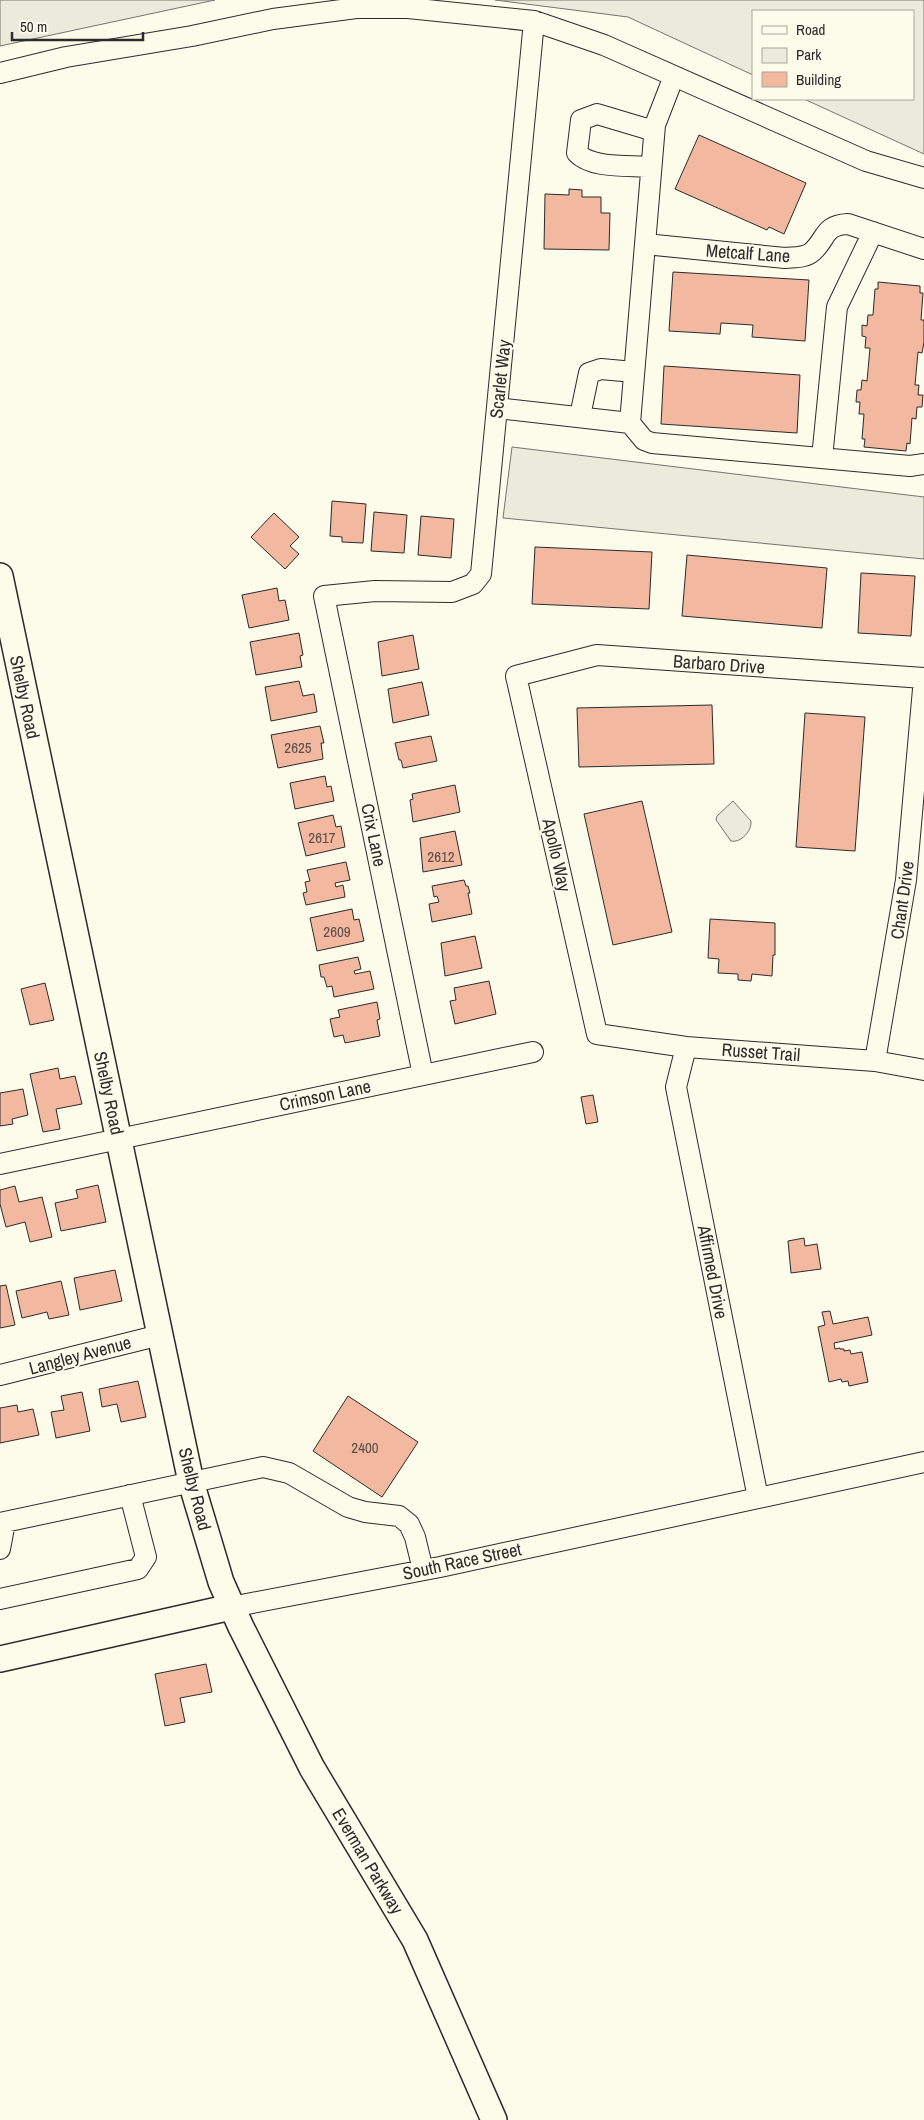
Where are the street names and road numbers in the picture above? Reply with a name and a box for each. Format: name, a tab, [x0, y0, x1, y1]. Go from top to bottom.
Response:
street label: Metcalf Lane	[705, 238, 791, 268]
street label: Scarlet Way	[483, 338, 517, 420]
street label: Barbaro Drive	[672, 648, 766, 680]
street label: Shelby Road	[4, 653, 46, 741]
street label: Crix Lane	[355, 801, 393, 869]
street label: Apollo Way	[536, 815, 578, 895]
street label: Chant Drive	[884, 859, 920, 941]
street label: Russet Trail	[721, 1037, 801, 1067]
street label: Shelby Road	[88, 1049, 130, 1137]
street label: Crimson Lane	[277, 1073, 373, 1117]
street label: Affirmed Drive	[691, 1222, 734, 1321]
street label: Langley Avenue	[26, 1329, 134, 1381]
street label: Shelby Road	[173, 1445, 217, 1533]
street label: South Race Street	[400, 1536, 524, 1586]
street label: Everman Parkway	[326, 1803, 410, 1919]

